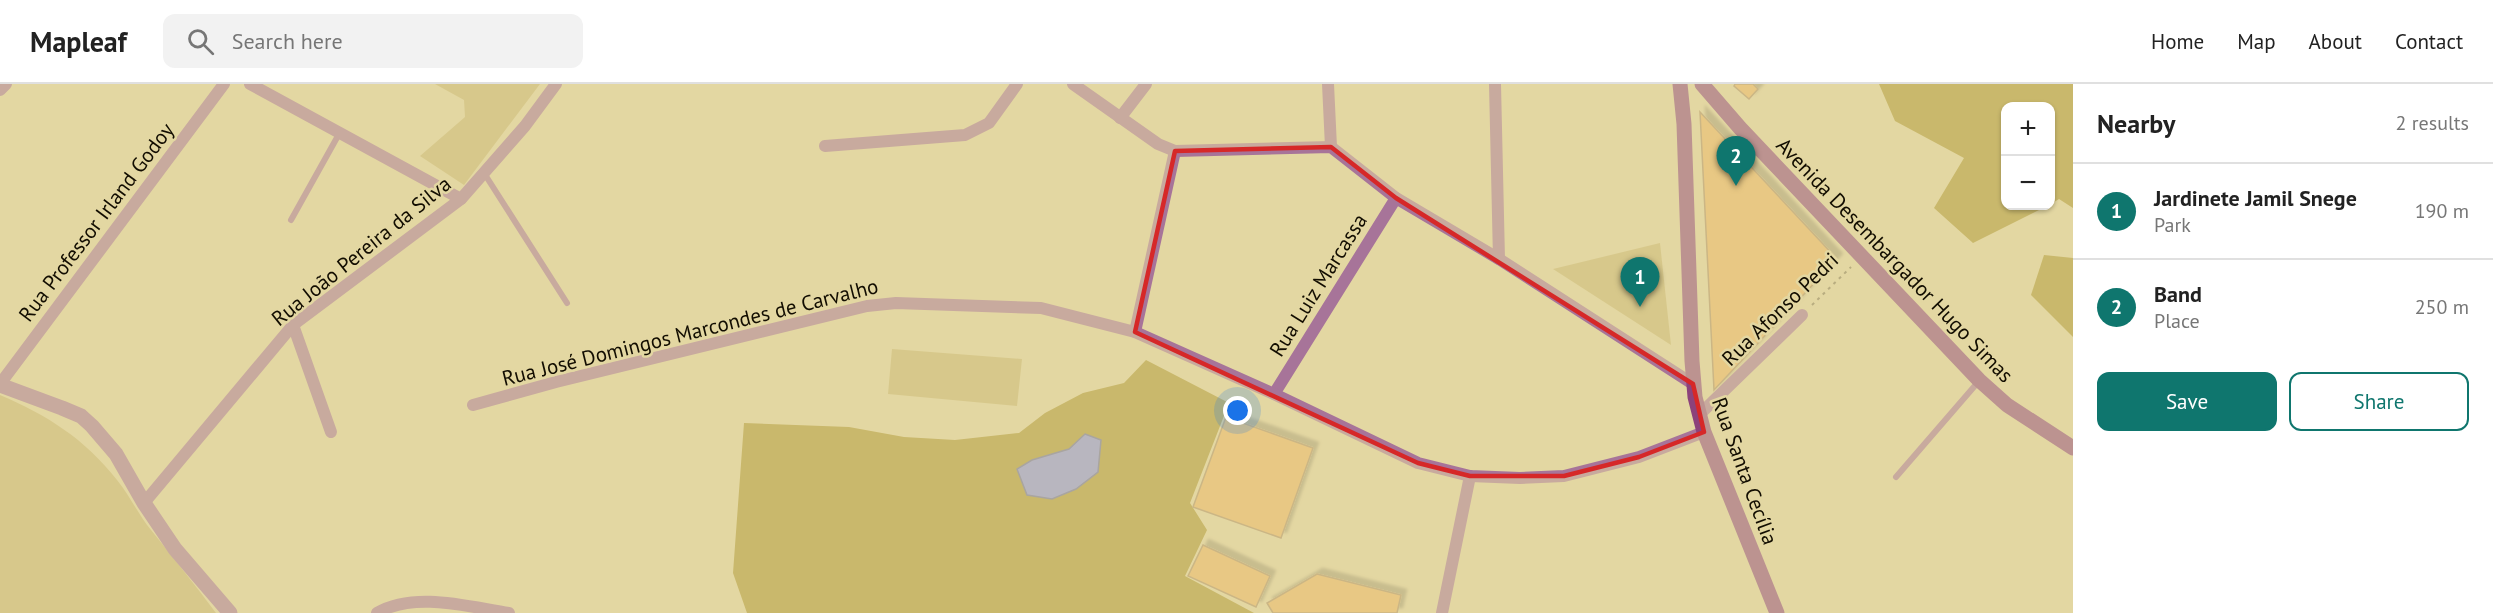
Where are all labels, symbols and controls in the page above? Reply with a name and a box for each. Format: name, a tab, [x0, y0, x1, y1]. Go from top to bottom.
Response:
search box	[163, 14, 583, 68]
text: Mapleaf	[30, 23, 127, 60]
icon: search	[184, 25, 217, 58]
text: Search here	[232, 27, 343, 55]
text: Home	[2151, 28, 2204, 55]
text: Map	[2237, 28, 2276, 55]
text: About	[2309, 28, 2362, 55]
text: Contact	[2395, 28, 2463, 55]
map controls	[2001, 102, 2055, 210]
button: +	[2001, 102, 2055, 156]
text: Nearby	[2097, 107, 2175, 140]
text: 2 results	[2396, 110, 2469, 136]
street label: Rua Professor Irland Godoy	[12, 117, 180, 327]
street label: Avenida Desembargador Hugo Simas	[1771, 132, 2019, 388]
pin: 2	[1716, 136, 1756, 186]
button: −	[2001, 156, 2055, 210]
street label: Rua João Pereira da Silva	[266, 170, 456, 332]
text: Jardinete Jamil Snege	[2154, 184, 2357, 212]
text: 1	[2111, 198, 2122, 224]
text: 190 m	[2415, 198, 2469, 224]
street label: Rua Luiz Marcassa	[1263, 209, 1373, 361]
text: Park	[2154, 212, 2191, 238]
street label: Rua Afonso Pedri	[1716, 247, 1844, 371]
pin: 1	[1620, 258, 1660, 307]
street label: Rua José Domingos Marcondes de Carvalho	[499, 272, 881, 392]
text: Band	[2154, 280, 2202, 308]
text: 2	[2111, 294, 2122, 320]
text: 250 m	[2415, 294, 2469, 320]
text: Place	[2154, 308, 2200, 334]
button: Save	[2097, 372, 2277, 431]
button: Share	[2289, 372, 2469, 431]
street label: Rua Santa Cecília	[1706, 394, 1784, 548]
your location	[1223, 396, 1252, 425]

